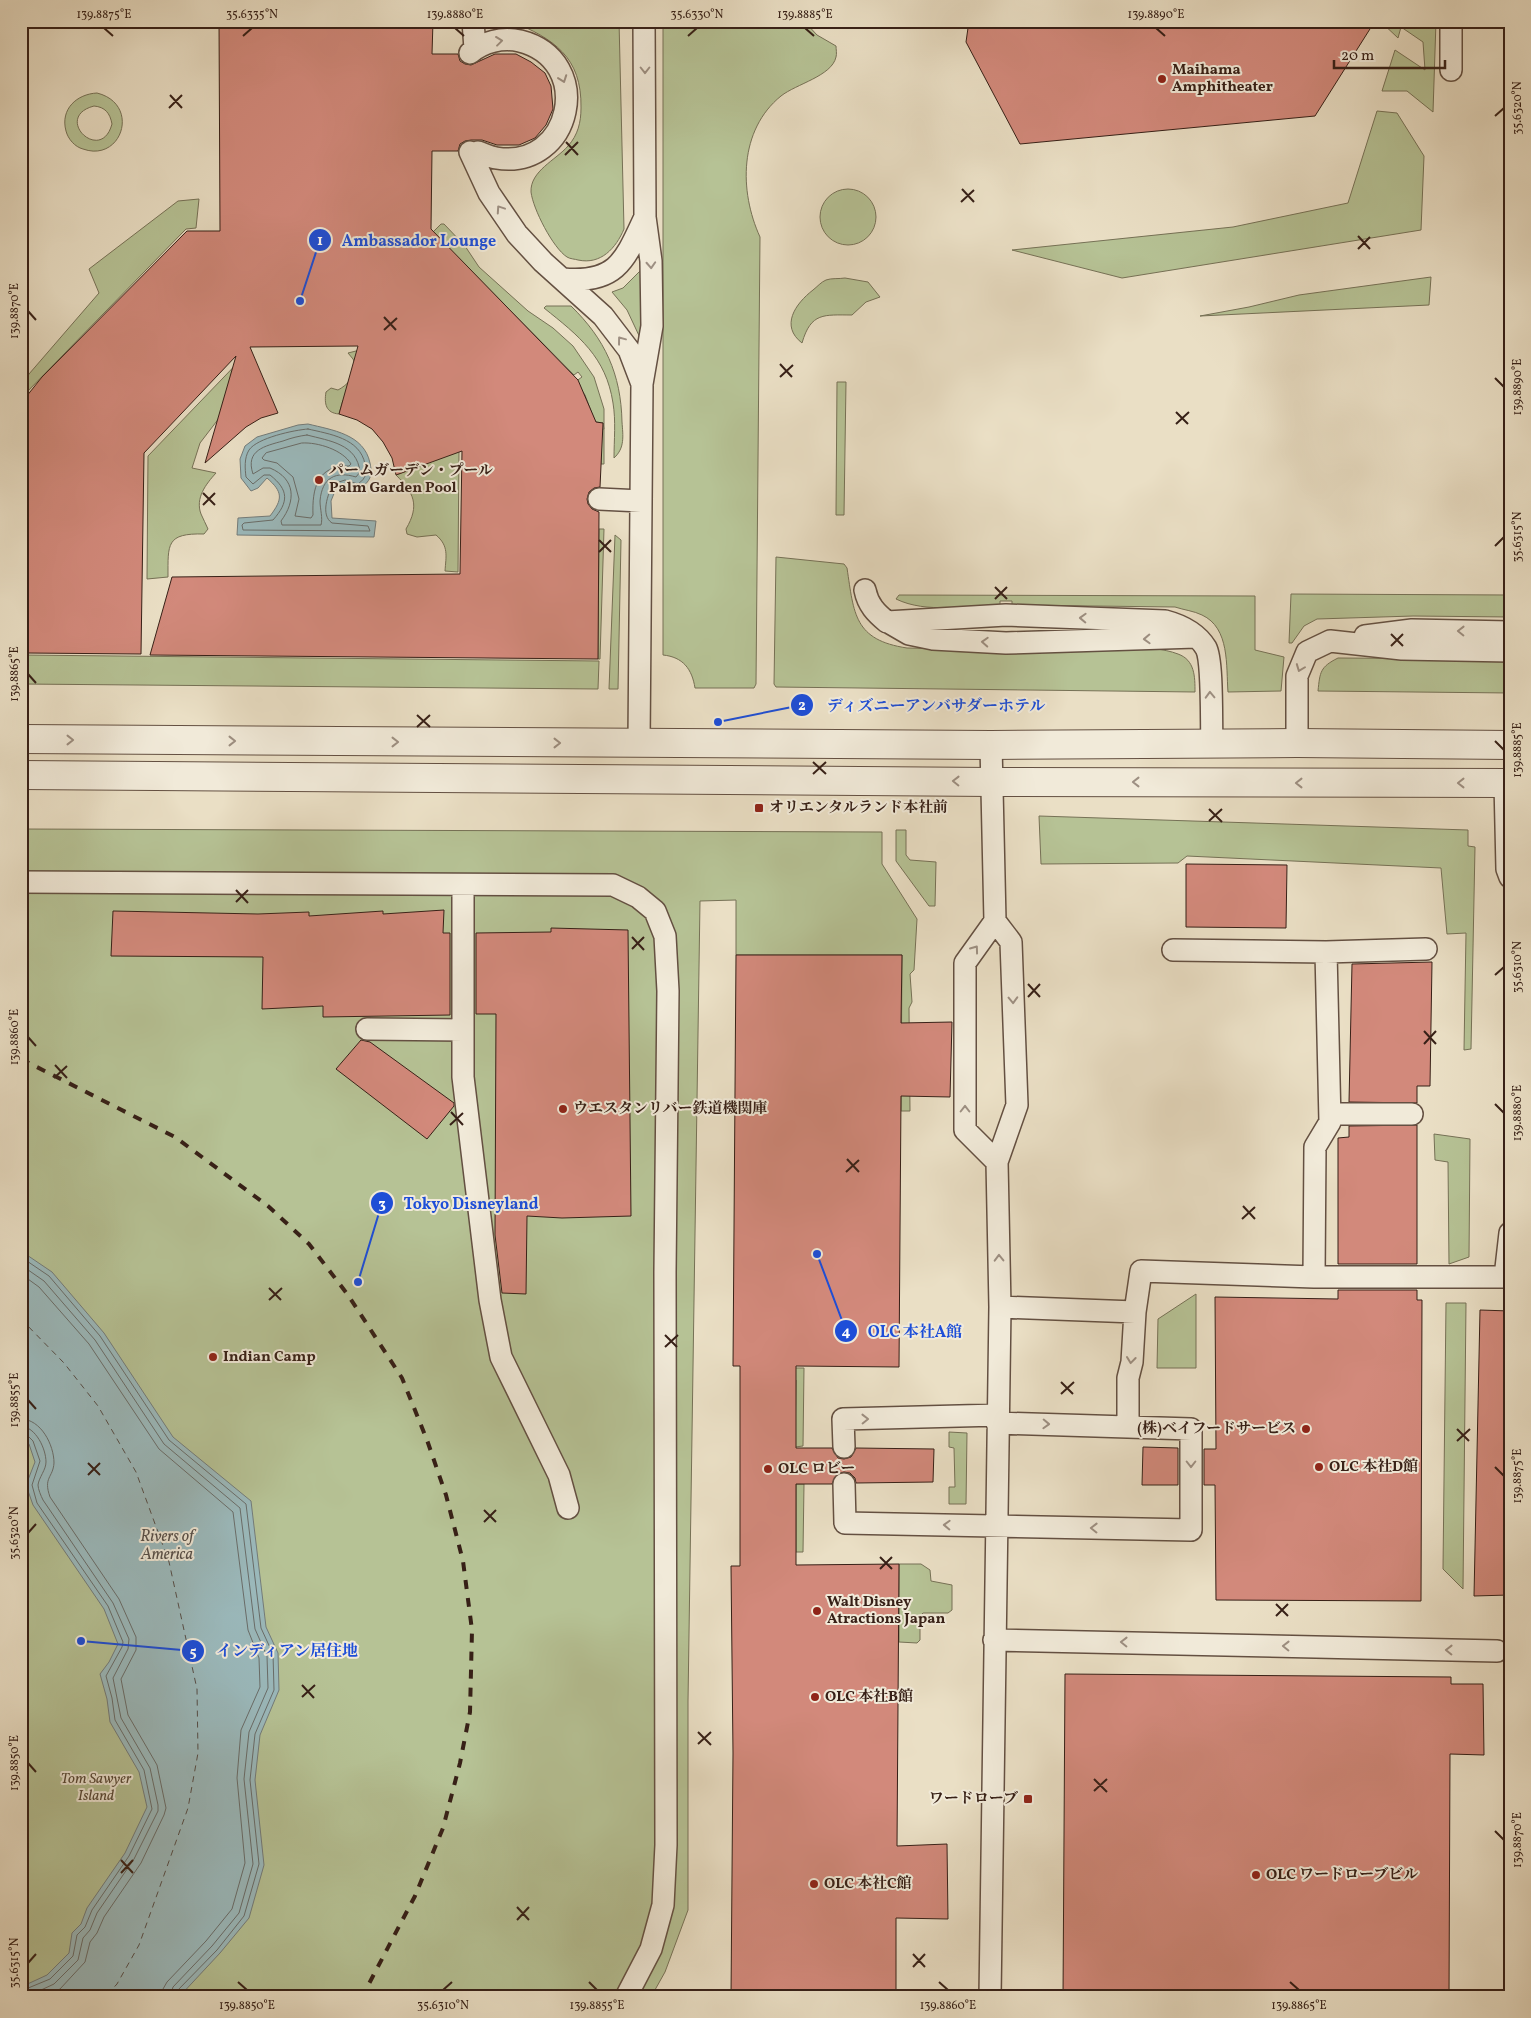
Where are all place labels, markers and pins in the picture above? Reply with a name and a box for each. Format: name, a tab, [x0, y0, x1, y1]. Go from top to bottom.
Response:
place label: Maihama Amphitheater	[1172, 60, 1273, 98]
marker: Maihama Amphitheater	[1156, 73, 1168, 85]
callout: Ambassador Lounge	[307, 224, 507, 255]
place label: パームガーデン・プール Palm Garden Pool	[329, 461, 493, 499]
marker: パームガーデン・プール Palm Garden Pool	[313, 474, 325, 486]
callout: ディズニーアンバサダーホテル	[789, 689, 1058, 720]
place label: オリエンタルランド本社前	[769, 798, 948, 819]
marker: オリエンタルランド本社前	[753, 802, 765, 814]
place label: ウエスタンリバー鉄道機関庫	[573, 1099, 768, 1120]
marker: ウエスタンリバー鉄道機関庫	[557, 1103, 569, 1115]
callout: Tokyo Disneyland	[369, 1187, 549, 1218]
callout: OLC 本社A館	[833, 1316, 973, 1347]
place label: Indian Camp	[223, 1347, 316, 1368]
marker: Indian Camp	[207, 1351, 219, 1363]
place label: (株)ベイフードサービス	[1137, 1419, 1296, 1440]
marker: (株)ベイフードサービス	[1300, 1423, 1312, 1435]
place label: OLC 本社D館	[1329, 1457, 1418, 1478]
place label: OLC ロビー	[778, 1459, 855, 1480]
marker: OLC 本社D館	[1313, 1461, 1325, 1473]
marker: OLC ロビー	[762, 1463, 774, 1475]
place label: Walt Disney Atractions Japan	[827, 1592, 945, 1630]
marker: Walt Disney Atractions Japan	[811, 1605, 823, 1617]
callout: インディアン居住地	[180, 1635, 369, 1666]
place label: OLC 本社B館	[825, 1687, 913, 1708]
marker: OLC 本社B館	[809, 1691, 821, 1703]
place label: ワードローブ	[929, 1789, 1018, 1810]
marker: ワードローブ	[1022, 1793, 1034, 1805]
place label: OLC ワードローブビル	[1266, 1865, 1418, 1886]
marker: OLC ワードローブビル	[1250, 1869, 1262, 1881]
place label: OLC 本社C館	[824, 1874, 912, 1895]
marker: OLC 本社C館	[808, 1878, 820, 1890]

